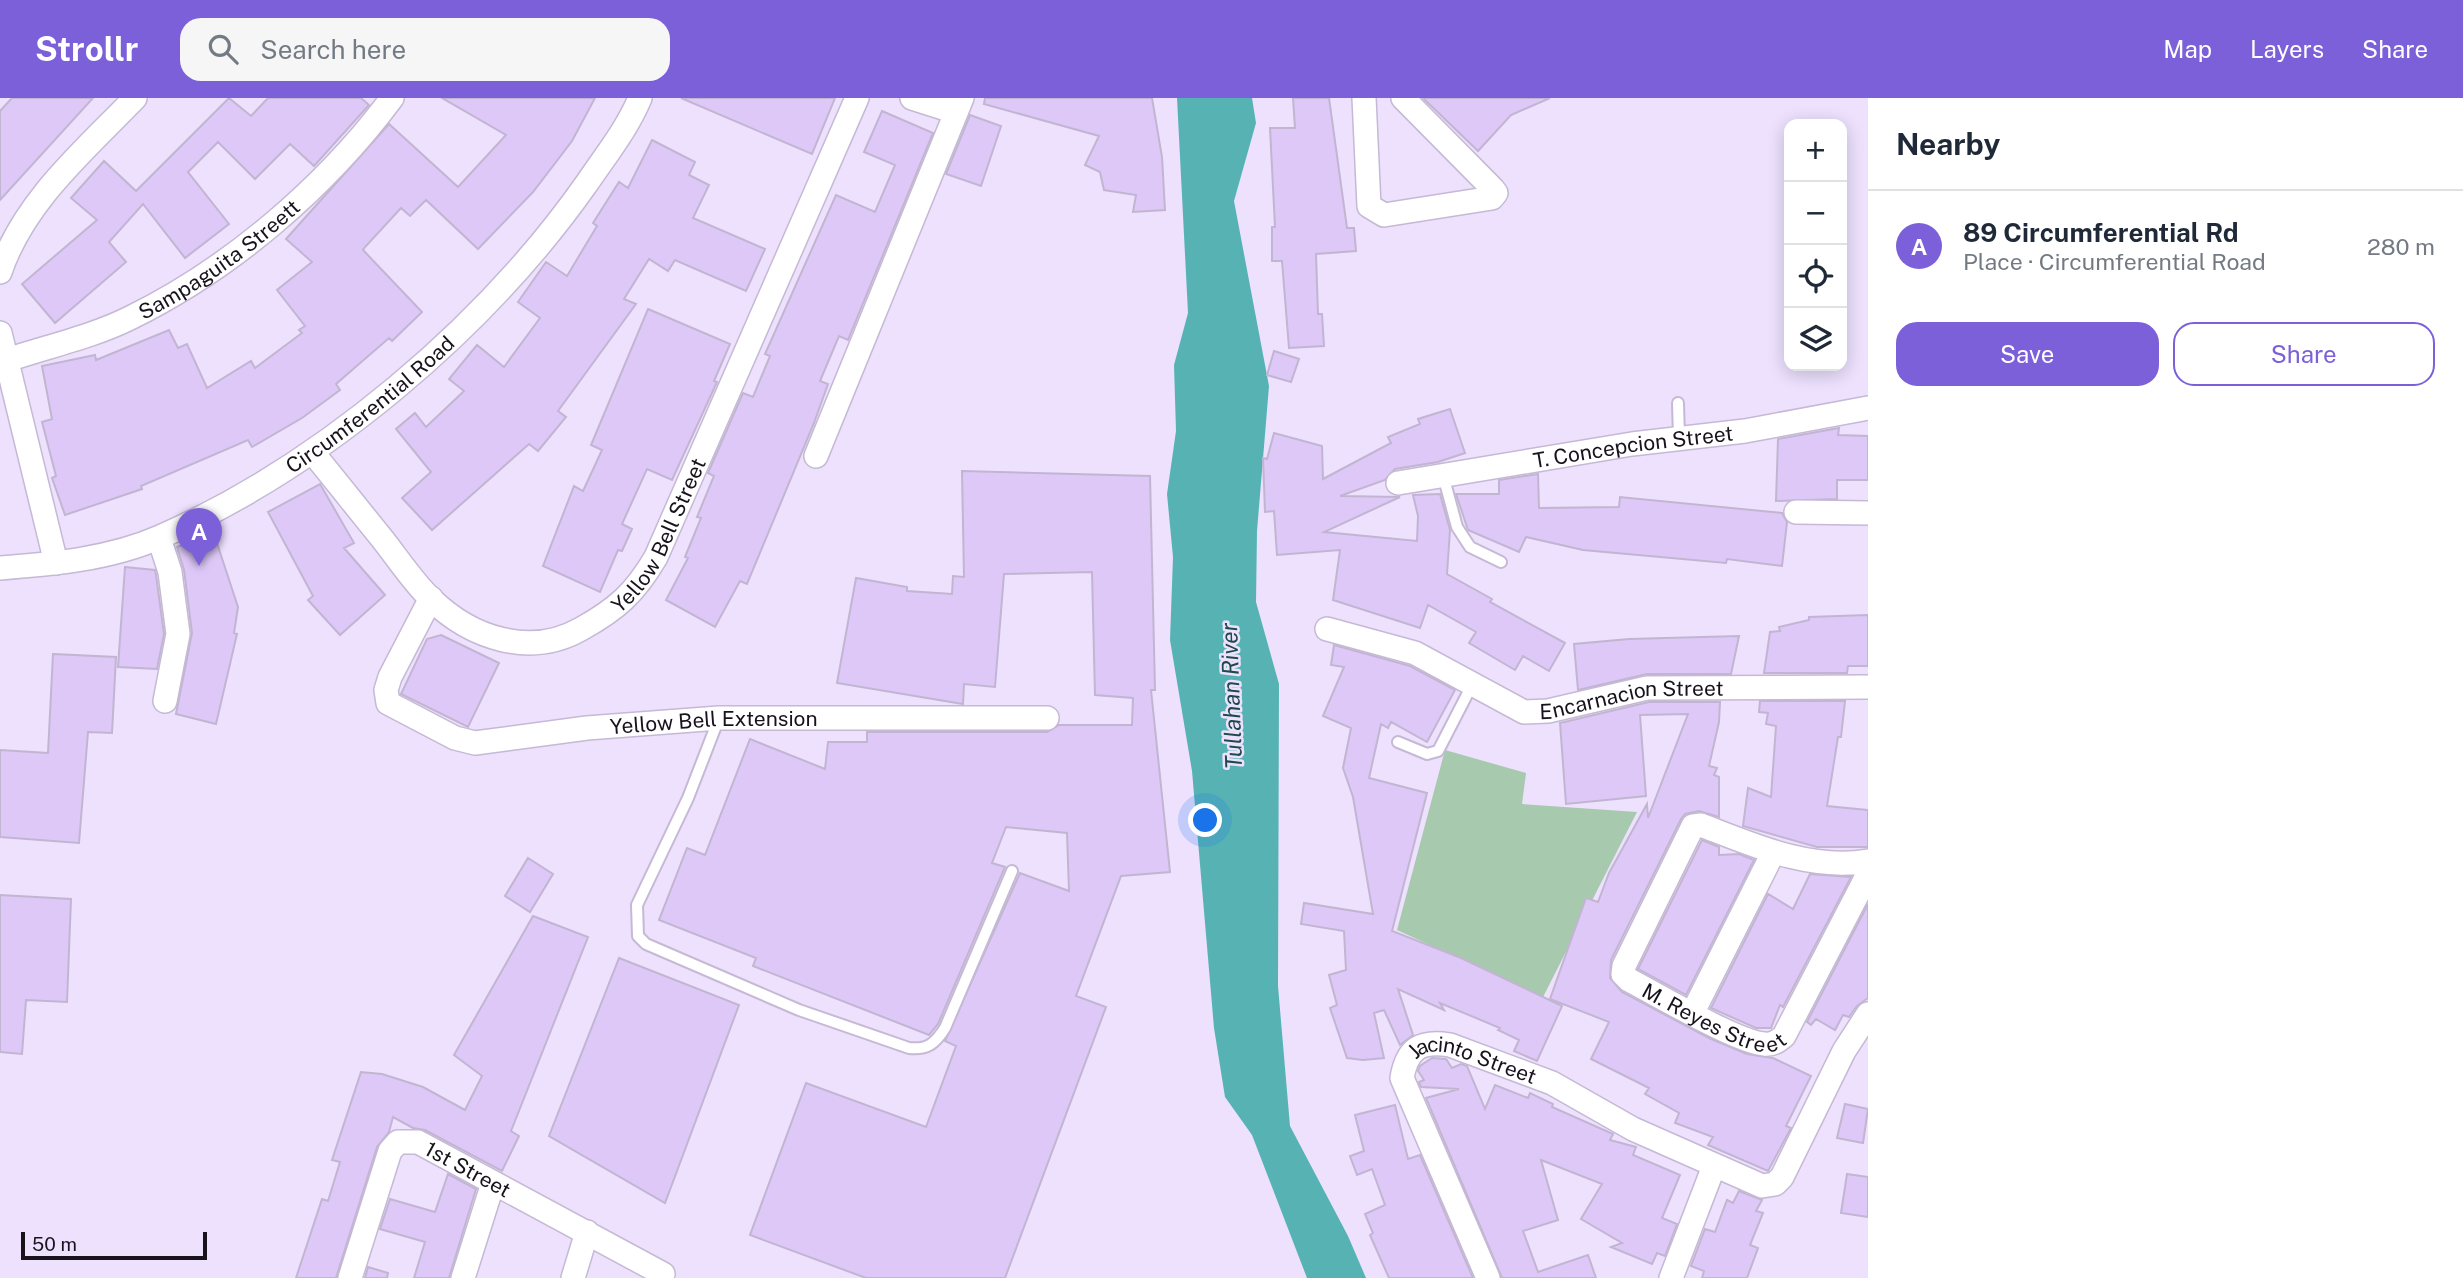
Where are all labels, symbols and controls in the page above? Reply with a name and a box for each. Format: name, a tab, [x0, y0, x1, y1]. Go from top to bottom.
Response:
search box	[180, 18, 670, 81]
text: Strollr	[35, 30, 138, 68]
icon: search	[204, 30, 242, 68]
text: Search here	[260, 34, 406, 65]
text: Map	[2163, 35, 2212, 63]
text: Layers	[2250, 35, 2324, 63]
text: Share	[2362, 35, 2428, 63]
map controls	[1784, 119, 1847, 371]
button: +	[1784, 119, 1847, 182]
text: Nearby	[1896, 126, 2000, 162]
button: −	[1784, 182, 1847, 245]
street label: Sampaguita Streett	[134, 194, 305, 324]
text: 89 Circumferential Rd	[1963, 217, 2239, 248]
text: A	[1911, 233, 1927, 260]
text: 280 m	[2367, 233, 2435, 260]
button: locate	[1784, 245, 1847, 308]
text: Place · Circumferential Road	[1963, 248, 2266, 275]
button: layers	[1784, 308, 1847, 371]
button: Save	[1896, 322, 2159, 386]
button: Share	[2173, 322, 2435, 386]
street label: Circumferential Road	[281, 330, 459, 478]
street label: T. Concepcion Street	[1531, 420, 1734, 473]
street label: Yellow Bell Street	[606, 454, 710, 617]
pin: A	[176, 508, 222, 566]
water label: Tullahan River	[1215, 622, 1247, 770]
street label: Encarnacion Street	[1539, 675, 1724, 724]
street label: Yellow Bell Extension	[609, 706, 818, 739]
your location	[1188, 803, 1222, 837]
street label: M. Reyes Street	[1638, 977, 1791, 1057]
street label: Jacinto Street	[1402, 1031, 1540, 1089]
street label: 1st Street	[421, 1136, 515, 1202]
scale bar	[21, 1229, 206, 1261]
text: 50 m	[32, 1233, 77, 1255]

